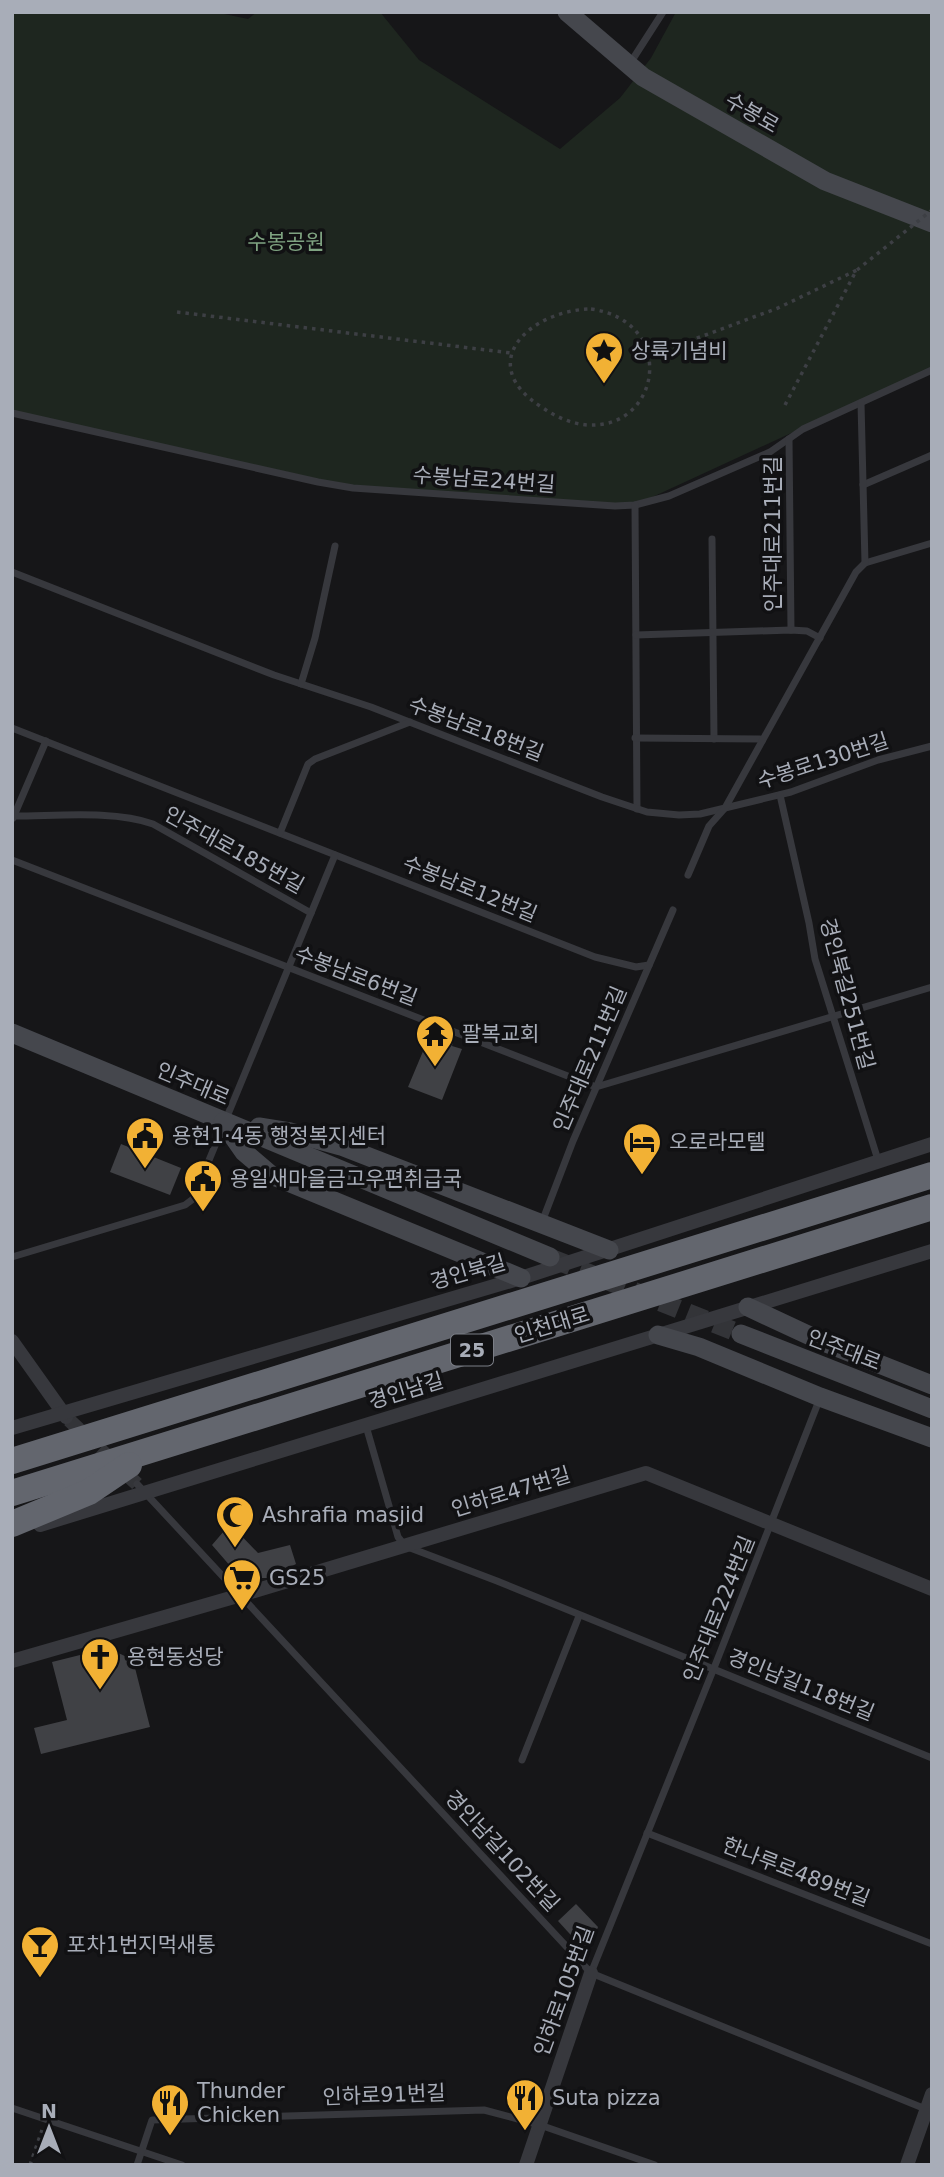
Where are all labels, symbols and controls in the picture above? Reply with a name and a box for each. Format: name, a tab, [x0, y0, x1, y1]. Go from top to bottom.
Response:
street label: 수봉로	[721, 88, 783, 138]
park label: 수봉공원	[247, 230, 325, 254]
place icon: 상륙기념비	[583, 330, 625, 385]
place label: 상륙기념비	[631, 339, 728, 363]
street label: 인주대로211번길	[761, 456, 785, 612]
street label: 수봉남로24번길	[412, 463, 556, 497]
street label: 수봉남로18번길	[405, 692, 547, 766]
street label: 수봉로130번길	[754, 728, 892, 794]
street label: 인주대로185번길	[160, 802, 308, 898]
street label: 수봉남로12번길	[399, 851, 541, 927]
street label: 경인북길251번길	[815, 916, 879, 1072]
street label: 수봉남로6번길	[291, 942, 421, 1010]
street label: 인주대로211번길	[548, 983, 632, 1135]
temple icon: 팔복교회	[414, 1013, 456, 1068]
place label: 팔복교회	[462, 1022, 539, 1046]
street label: 인주대로	[153, 1058, 233, 1110]
public building icon: 용현1·4동 행정복지센터	[124, 1115, 166, 1170]
hotel icon: 오로라모텔	[621, 1121, 663, 1176]
place label: 용현1·4동 행정복지센터	[172, 1124, 386, 1148]
place label: 오로라모텔	[669, 1130, 766, 1154]
public building icon: 용일새마을금고우편취급국	[182, 1158, 224, 1213]
place label: 용일새마을금고우편취급국	[230, 1167, 462, 1191]
street label: 경인북길	[428, 1250, 508, 1294]
street label: 인천대로	[512, 1302, 592, 1348]
street label: 인주대로	[804, 1325, 884, 1375]
road number: 25	[451, 1334, 493, 1366]
street label: 경인남길	[366, 1368, 446, 1414]
street label: 인하로47번길	[449, 1462, 573, 1522]
mosque icon: Ashrafia masjid	[214, 1494, 256, 1549]
place label: Ashrafia masjid	[262, 1503, 424, 1527]
street label: 인주대로224번길	[679, 1532, 759, 1686]
supermarket icon: GS25	[221, 1557, 263, 1612]
place label: GS25	[269, 1566, 325, 1590]
church icon: 용현동성당	[79, 1636, 121, 1691]
place label: 용현동성당	[127, 1645, 224, 1669]
street label: 경인남길118번길	[724, 1645, 878, 1725]
street label: 경인남길102번길	[440, 1786, 564, 1916]
street label: 한나루로489번길	[719, 1833, 873, 1911]
street label: 인하로105번길	[529, 1923, 599, 2059]
bar icon: 포차1번지먹새통	[19, 1924, 61, 1979]
place label: 포차1번지먹새통	[67, 1933, 216, 1957]
restaurant icon: Suta pizza	[504, 2077, 546, 2132]
place label: Thunder Chicken	[196, 2079, 285, 2127]
street label: 인하로91번길	[322, 2081, 446, 2109]
restaurant icon: Thunder Chicken	[149, 2082, 191, 2137]
place label: Suta pizza	[552, 2086, 661, 2110]
north arrow	[14, 2093, 84, 2163]
text: N	[41, 2100, 57, 2122]

